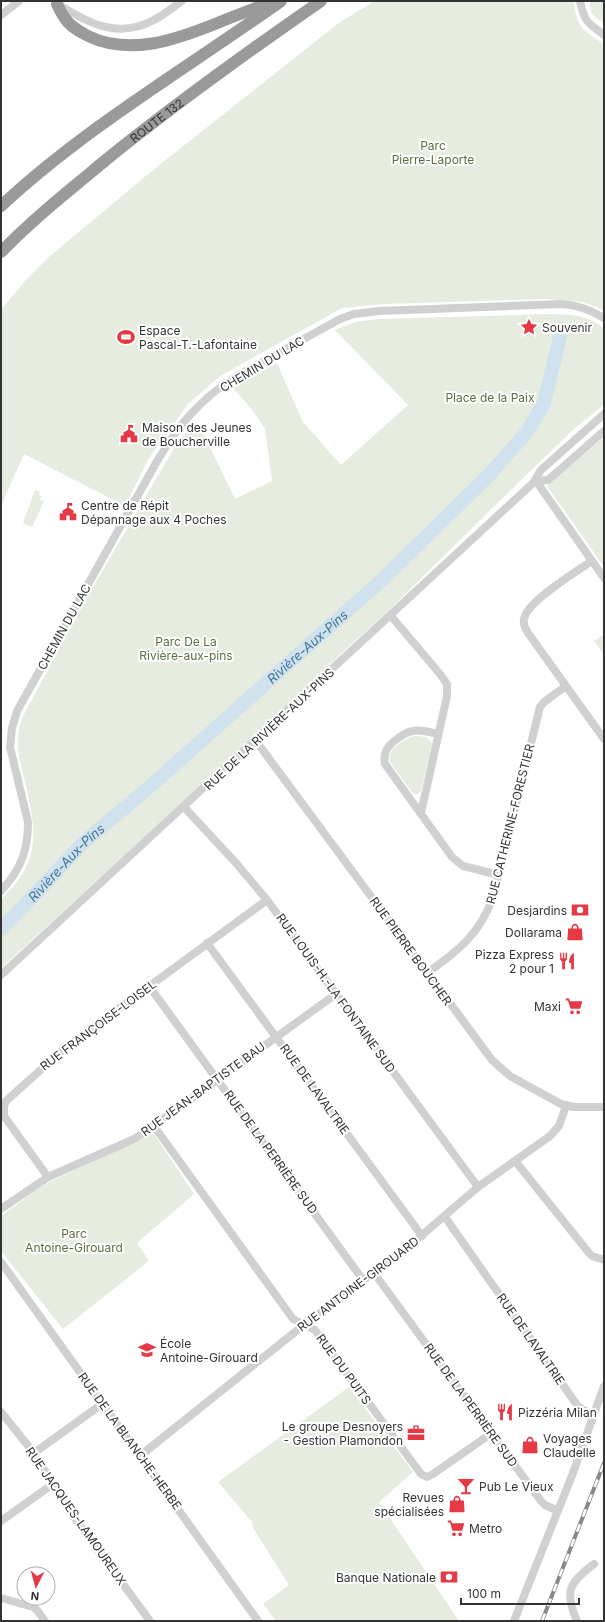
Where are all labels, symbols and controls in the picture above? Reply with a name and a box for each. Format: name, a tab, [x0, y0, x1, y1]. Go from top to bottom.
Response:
street label: ROUTE 132	[127, 95, 186, 146]
park label: Parc Pierre-Laporte	[392, 138, 474, 167]
place icon: Souvenir	[519, 317, 539, 337]
place label: Souvenir	[542, 320, 592, 335]
place label: Espace Pascal-T.-Lafontaine	[139, 323, 257, 352]
sports icon: Espace Pascal-T.-Lafontaine	[116, 327, 136, 347]
street label: CHEMIN DU LAC	[217, 333, 307, 395]
park label: Place de la Paix	[445, 390, 535, 405]
place label: Maison des Jeunes de Boucherville	[142, 420, 252, 449]
public building icon: Maison des Jeunes de Boucherville	[119, 424, 139, 444]
place label: Centre de Répit Dépannage aux 4 Poches	[81, 498, 226, 527]
public building icon: Centre de Répit Dépannage aux 4 Poches	[58, 502, 78, 522]
street label: CHEMIN DU LAC	[34, 581, 94, 673]
water label: Rivière-Aux-Pins	[264, 606, 351, 687]
park label: Parc De La Rivière-aux-pins	[139, 634, 233, 663]
street label: RUE DE LA RIVIÈRE-AUX-PINS	[201, 664, 337, 793]
street label: RUE CATHERINE-FORESTIER	[483, 742, 537, 906]
water label: Rivière-Aux-Pins	[24, 820, 108, 905]
street label: RUE PIERRE BOUCHER	[367, 894, 455, 1008]
bank icon: Desjardins	[570, 900, 590, 920]
place label: Desjardins	[507, 903, 567, 918]
street label: RUE LOUIS-H.-LA FONTAINE SUD	[273, 911, 399, 1075]
shop icon: Dollarama	[565, 922, 585, 942]
place label: Dollarama	[505, 925, 562, 940]
place label: Pizza Express 2 pour 1	[475, 947, 554, 976]
restaurant icon: Pizza Express 2 pour 1	[557, 951, 577, 971]
street label: RUE FRANÇOISE-LOISEL	[37, 976, 159, 1074]
supermarket icon: Maxi	[564, 996, 584, 1016]
place label: Maxi	[534, 999, 561, 1014]
street label: RUE JEAN-BAPTISTE BAU	[138, 1039, 268, 1139]
street label: RUE DE LAVALTRIE	[277, 1041, 353, 1137]
street label: RUE DE LA PERRIÈRE SUD	[221, 1087, 321, 1217]
park label: Parc Antoine-Girouard	[25, 1226, 123, 1255]
street label: RUE ANTOINE-GIROUARD	[294, 1233, 422, 1335]
street label: RUE DE LAVALTRIE	[494, 1290, 568, 1388]
street label: RUE DU PUITS	[313, 1331, 375, 1407]
place label: École Antoine-Girouard	[160, 1336, 258, 1365]
school or university icon: École Antoine-Girouard	[137, 1340, 157, 1360]
street label: RUE DE LA PERRIÈRE SUD	[421, 1340, 521, 1470]
street label: RUE DE LA BLANCHE-HERBE	[75, 1369, 185, 1513]
restaurant icon: Pizzéria Milan	[495, 1402, 515, 1422]
place label: Pizzéria Milan	[518, 1405, 597, 1420]
place label: Le groupe Desnoyers - Gestion Plamondon	[282, 1419, 403, 1448]
office icon: Le groupe Desnoyers - Gestion Plamondon	[406, 1423, 426, 1443]
place label: Voyages Claudelle	[543, 1431, 596, 1460]
shop icon: Voyages Claudelle	[520, 1435, 540, 1455]
street label: RUE JACQUES-LAMOUREUX	[23, 1444, 129, 1588]
bar icon: Pub Le Vieux	[456, 1476, 476, 1496]
place label: Pub Le Vieux	[479, 1479, 554, 1494]
place label: Revues spécialisées	[374, 1490, 444, 1519]
shop icon: Revues spécialisées	[447, 1494, 467, 1514]
supermarket icon: Metro	[446, 1518, 466, 1538]
place label: Metro	[469, 1521, 502, 1536]
north arrow	[16, 1566, 56, 1606]
bank icon: Banque Nationale	[439, 1567, 459, 1587]
place label: Banque Nationale	[336, 1570, 436, 1585]
scale bar	[461, 1580, 579, 1606]
text: 100 m	[467, 1586, 501, 1601]
text: N	[30, 1589, 40, 1603]

